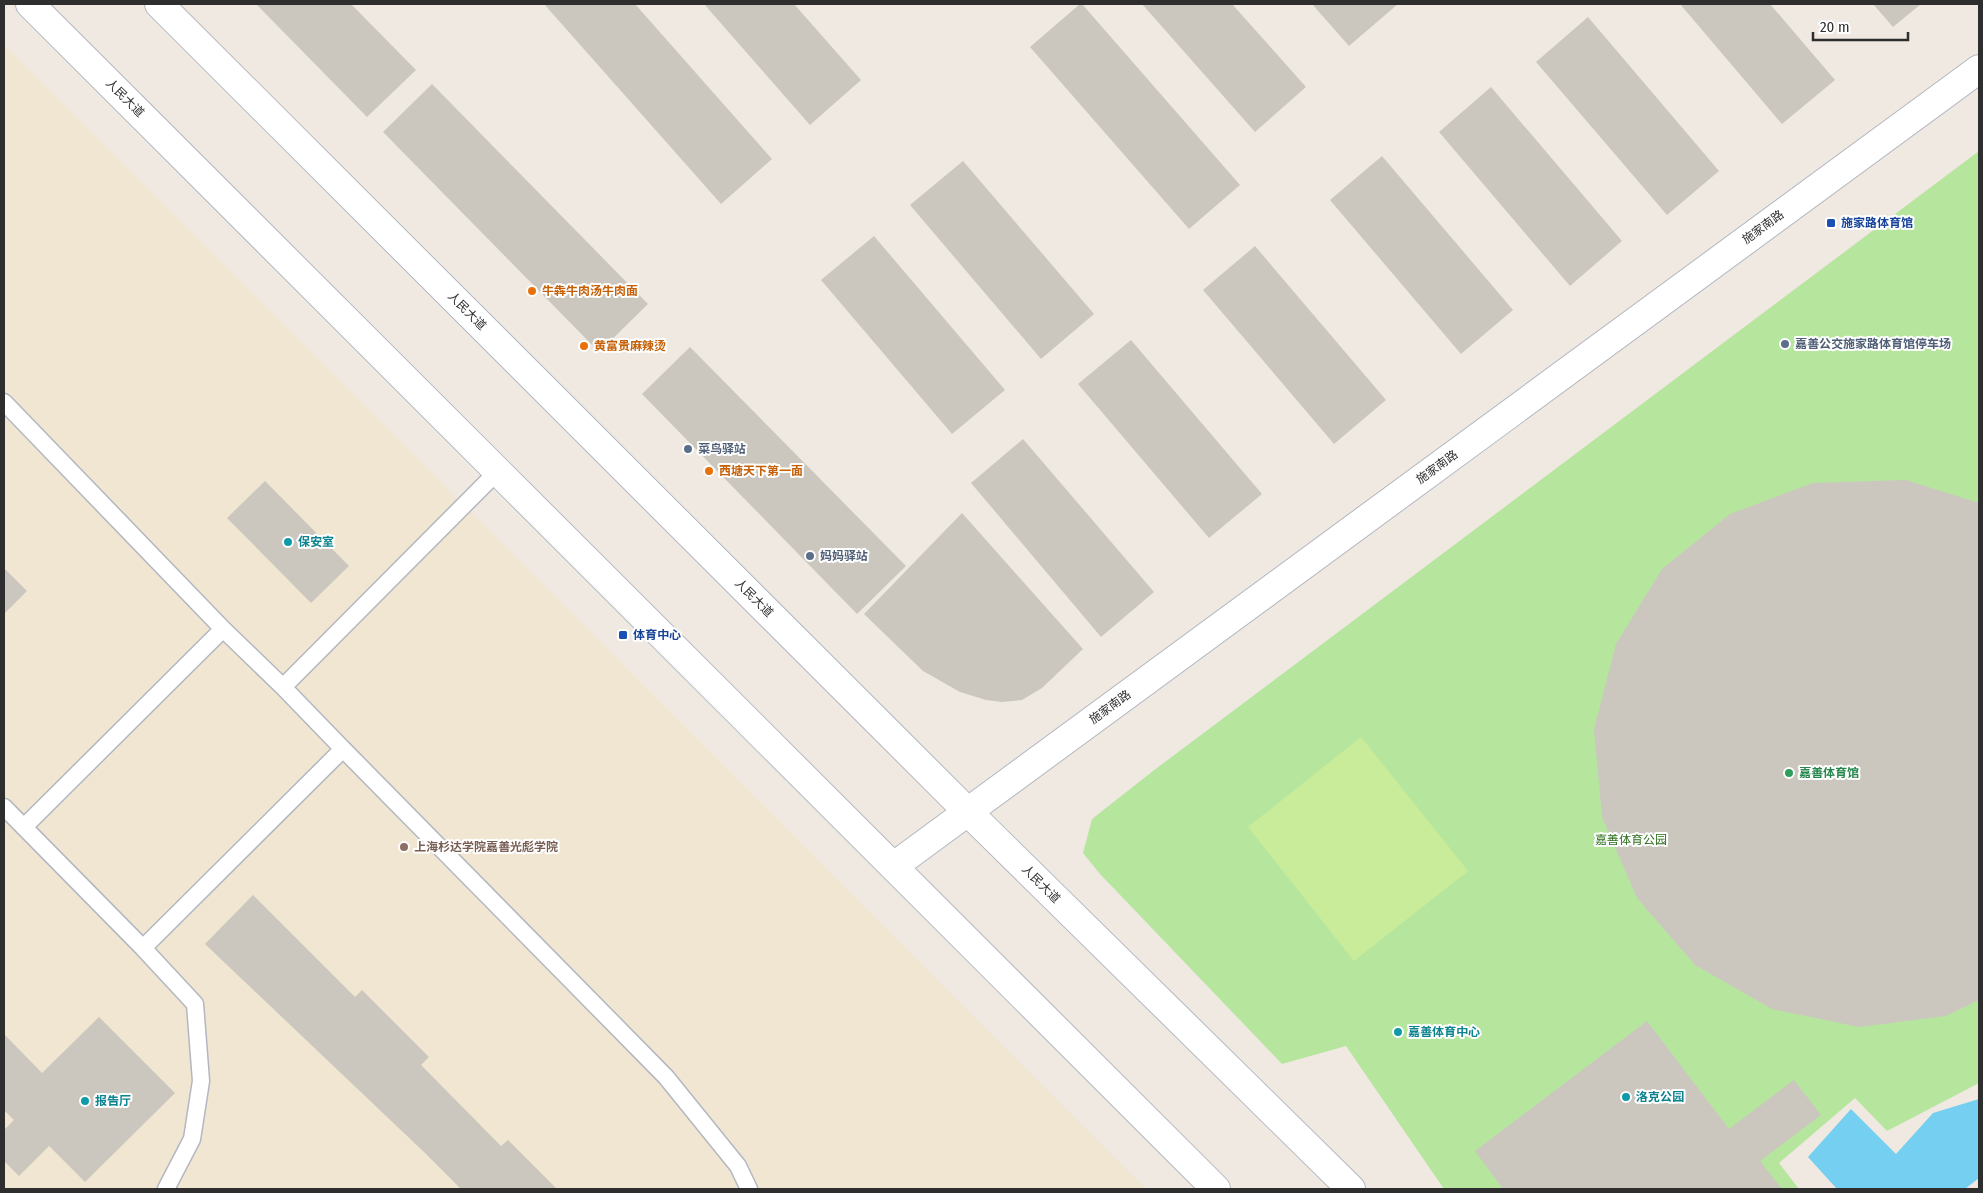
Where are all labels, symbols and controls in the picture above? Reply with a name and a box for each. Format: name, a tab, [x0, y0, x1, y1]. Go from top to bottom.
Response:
scale bar	[1813, 10, 1908, 42]
text: 20 m	[1820, 18, 1850, 36]
street label: 人民大道	[103, 76, 147, 120]
street label: 施家南路	[1739, 207, 1787, 247]
place label: 施家路体育馆	[1841, 216, 1913, 230]
marker: 施家路体育馆	[1825, 217, 1837, 229]
place label: 牛犇牛肉汤牛肉面	[542, 284, 638, 298]
marker: 牛犇牛肉汤牛肉面	[526, 285, 538, 297]
street label: 人民大道	[445, 289, 489, 333]
place label: 嘉善公交施家路体育馆停车场	[1795, 337, 1951, 351]
marker: 嘉善公交施家路体育馆停车场	[1779, 338, 1791, 350]
place label: 黄富贵麻辣烫	[594, 339, 666, 353]
marker: 黄富贵麻辣烫	[578, 340, 590, 352]
place label: 菜鸟驿站	[698, 442, 746, 456]
marker: 菜鸟驿站	[682, 443, 694, 455]
street label: 施家南路	[1413, 447, 1461, 487]
place label: 西塘天下第一面	[719, 464, 803, 478]
marker: 西塘天下第一面	[703, 465, 715, 477]
place label: 保安室	[298, 535, 334, 549]
marker: 保安室	[282, 536, 294, 548]
place label: 妈妈驿站	[820, 549, 868, 563]
marker: 妈妈驿站	[804, 550, 816, 562]
street label: 人民大道	[732, 576, 776, 620]
place label: 体育中心	[633, 628, 681, 642]
marker: 体育中心	[617, 629, 629, 641]
street label: 施家南路	[1086, 687, 1134, 727]
place label: 嘉善体育馆	[1799, 766, 1859, 780]
marker: 嘉善体育馆	[1783, 767, 1795, 779]
park label: 嘉善体育公园	[1595, 833, 1667, 847]
place label: 上海杉达学院嘉善光彪学院	[414, 840, 558, 854]
marker: 上海杉达学院嘉善光彪学院	[398, 841, 410, 853]
street label: 人民大道	[1019, 862, 1063, 906]
place label: 嘉善体育中心	[1408, 1025, 1480, 1039]
marker: 嘉善体育中心	[1392, 1026, 1404, 1038]
place label: 洛克公园	[1636, 1090, 1684, 1104]
marker: 洛克公园	[1620, 1091, 1632, 1103]
place label: 报告厅	[95, 1094, 131, 1108]
marker: 报告厅	[79, 1095, 91, 1107]

